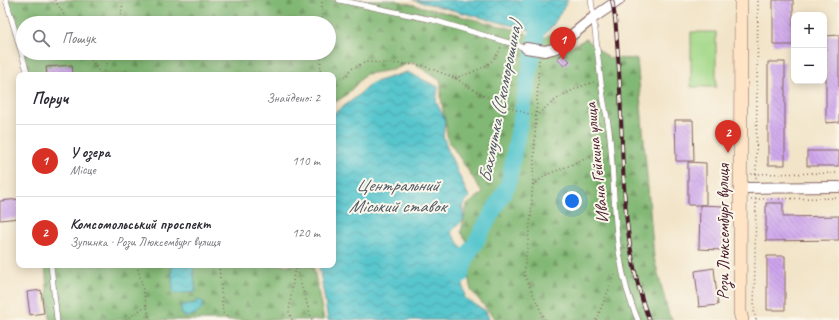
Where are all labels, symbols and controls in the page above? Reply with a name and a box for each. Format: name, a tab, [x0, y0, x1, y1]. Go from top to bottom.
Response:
map controls	[791, 12, 827, 84]
button: +	[791, 12, 827, 48]
search box	[16, 16, 336, 60]
water label: Бахмутка (Скоморошина)	[474, 16, 527, 184]
icon: search	[30, 27, 52, 49]
pin: 1	[550, 27, 576, 60]
text: Пошук	[62, 29, 95, 48]
button: −	[791, 48, 827, 84]
text: Поруч	[32, 88, 68, 109]
text: Знайдено: 2	[266, 90, 320, 106]
street label: Ивана Гейкина улица	[580, 101, 613, 224]
pin: 2	[715, 120, 741, 153]
text: У озера	[70, 143, 110, 162]
text: 1	[42, 153, 48, 169]
text: 110 m	[292, 153, 320, 169]
text: Місце	[70, 162, 96, 178]
street label: Рози Люксембург вулиця	[713, 163, 735, 300]
water label: Центральний Міський ставок	[349, 174, 449, 217]
your location	[562, 191, 582, 211]
text: Комсомольський проспект	[70, 215, 211, 234]
text: 2	[42, 225, 48, 241]
text: 120 m	[292, 225, 320, 241]
text: Зупинка · Рози Люксембург вулиця	[70, 234, 220, 250]

